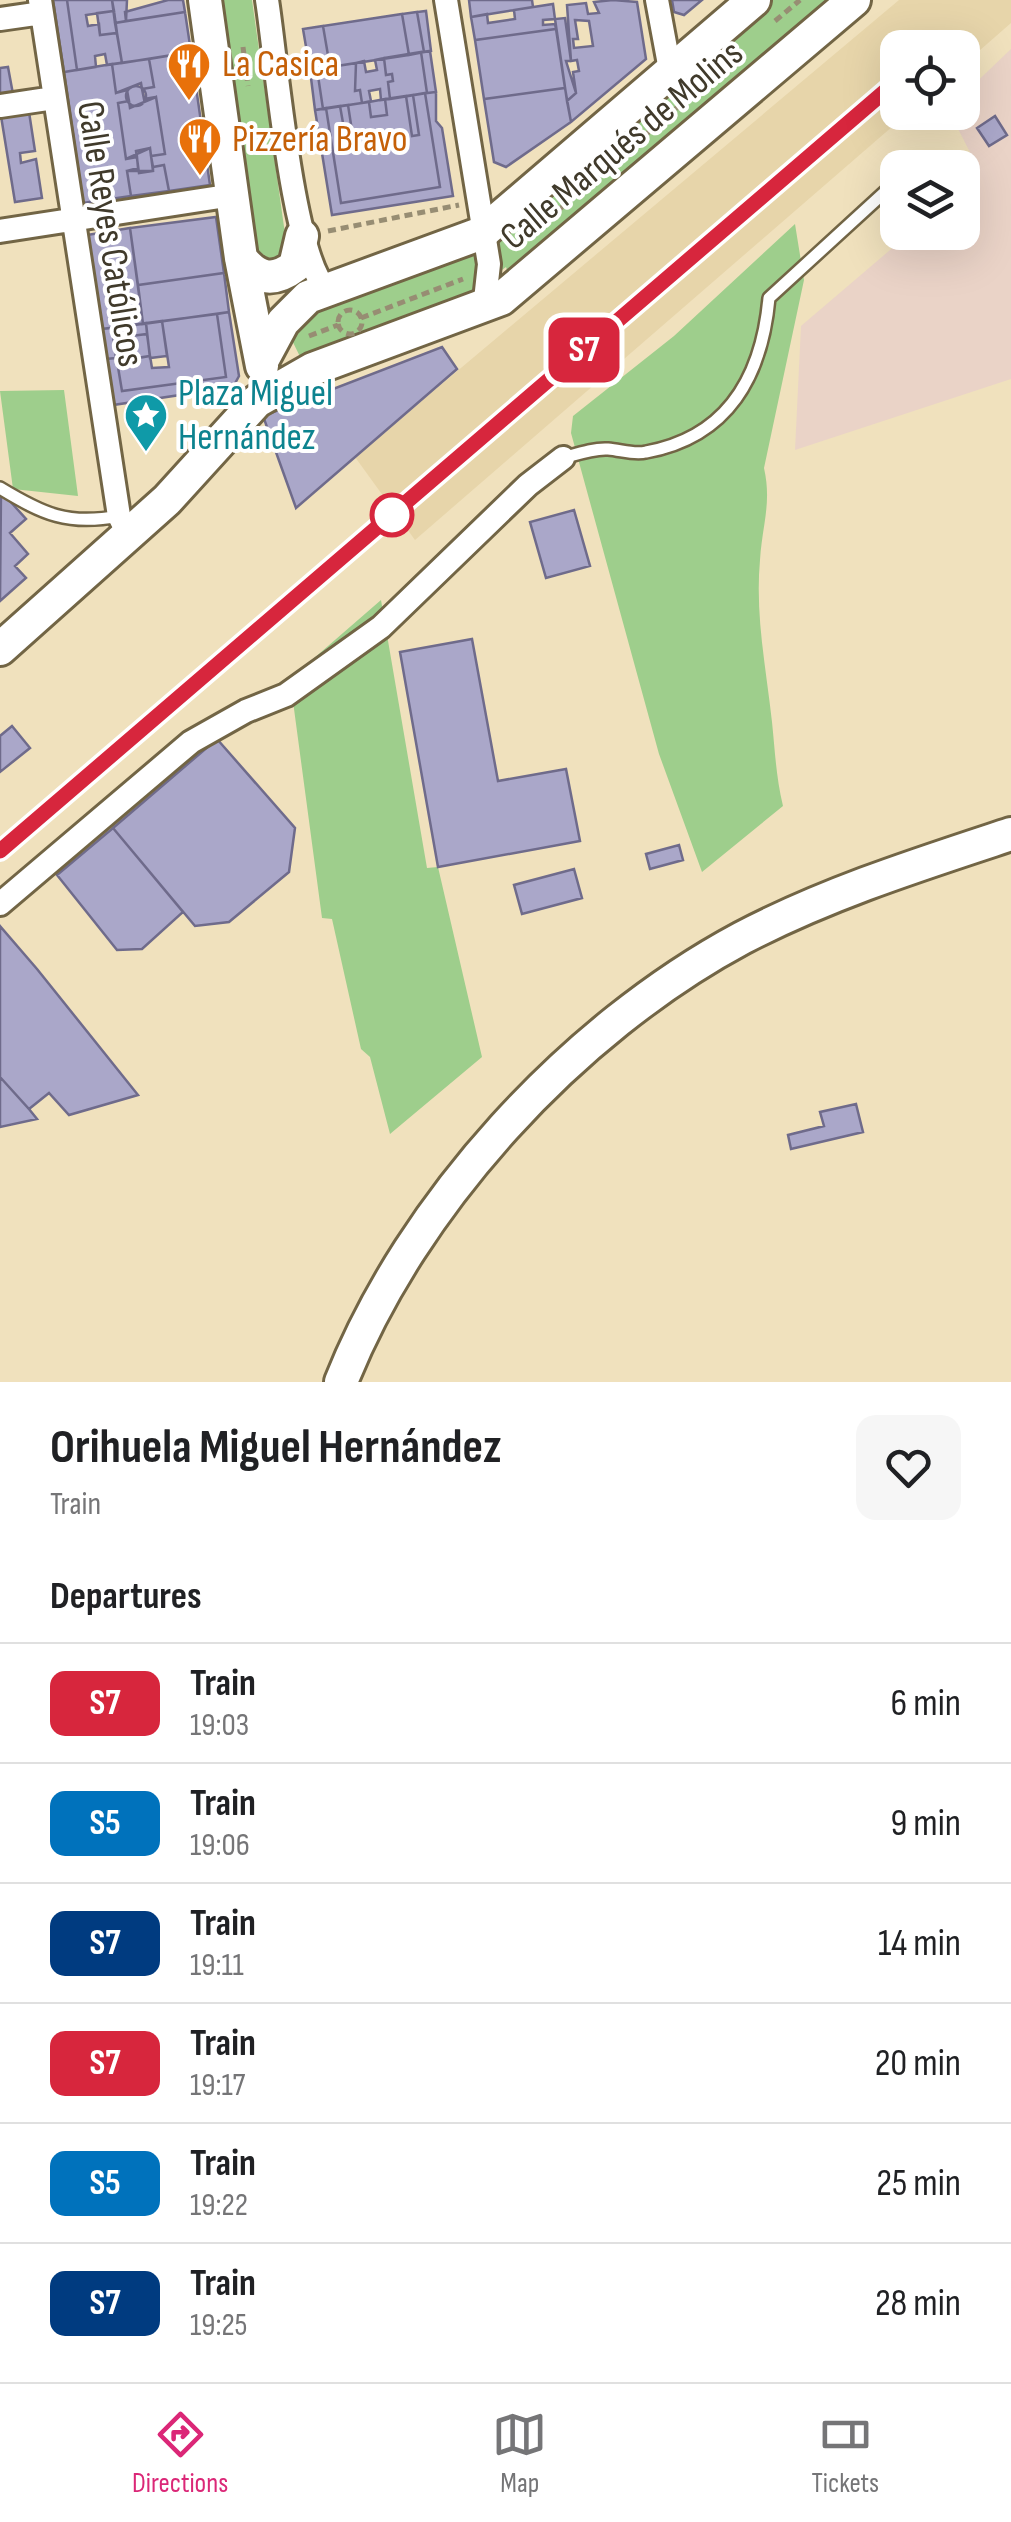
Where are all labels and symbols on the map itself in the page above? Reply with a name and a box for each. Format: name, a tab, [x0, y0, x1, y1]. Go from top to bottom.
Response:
street label: Calle Marqués de Molins	[492, 31, 752, 259]
restaurant icon: La Casica	[166, 41, 212, 102]
place label: La Casica	[222, 42, 339, 87]
street label: Calle Reyes Católicos	[67, 98, 153, 370]
restaurant icon: Pizzería Bravo	[177, 116, 223, 177]
place label: Pizzería Bravo	[232, 117, 408, 162]
line badge: S7	[539, 318, 629, 382]
place label: Plaza Miguel Hernández	[178, 371, 333, 460]
place icon: Plaza Miguel Hernández	[123, 392, 169, 453]
unlabelled marker	[371, 494, 413, 536]

